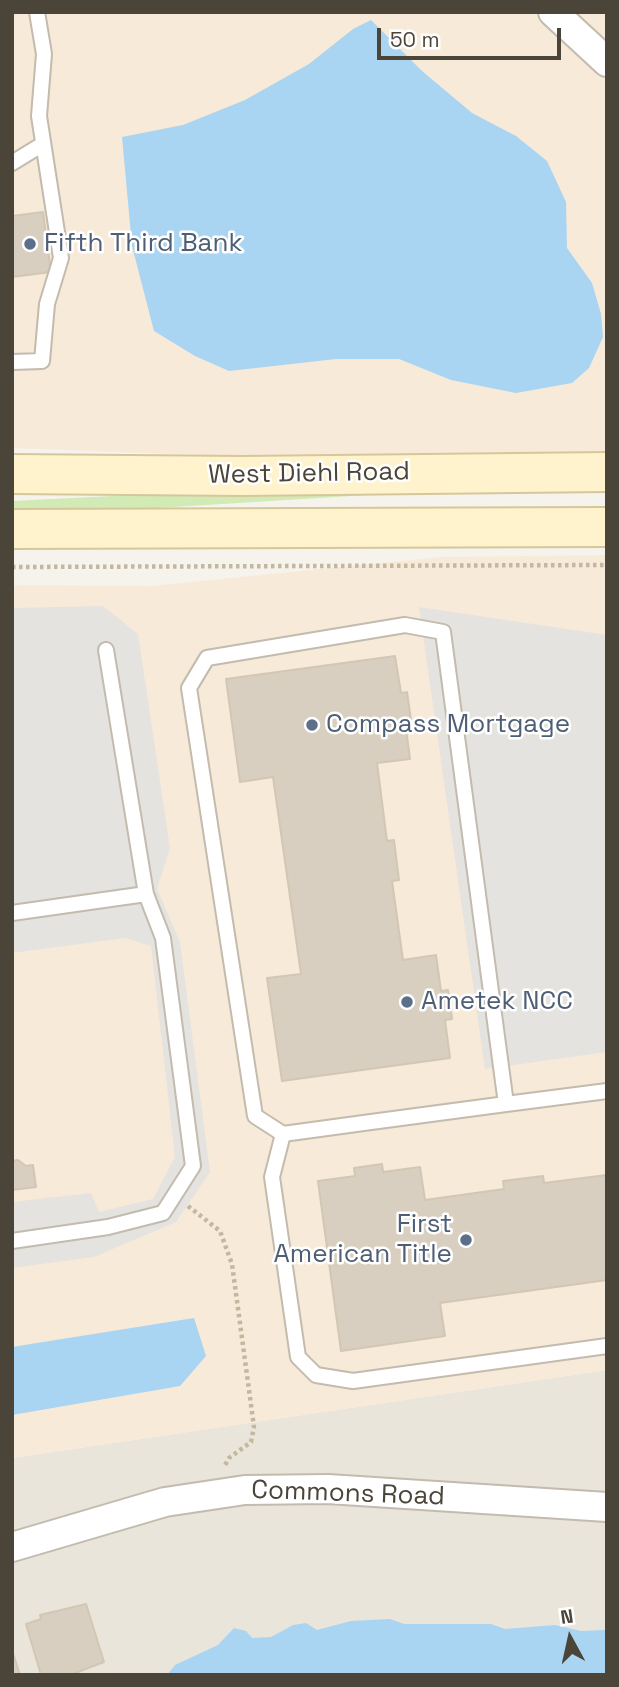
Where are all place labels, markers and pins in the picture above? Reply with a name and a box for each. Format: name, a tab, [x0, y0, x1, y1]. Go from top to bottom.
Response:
place label: Fifth Third Bank	[44, 228, 242, 260]
marker: Fifth Third Bank	[22, 236, 38, 252]
place label: Compass Mortgage	[326, 709, 570, 741]
marker: Compass Mortgage	[304, 717, 320, 733]
place label: Ametek NCC	[421, 986, 573, 1018]
marker: Ametek NCC	[399, 994, 415, 1010]
place label: First American Title	[273, 1209, 452, 1270]
marker: First American Title	[458, 1232, 474, 1248]

